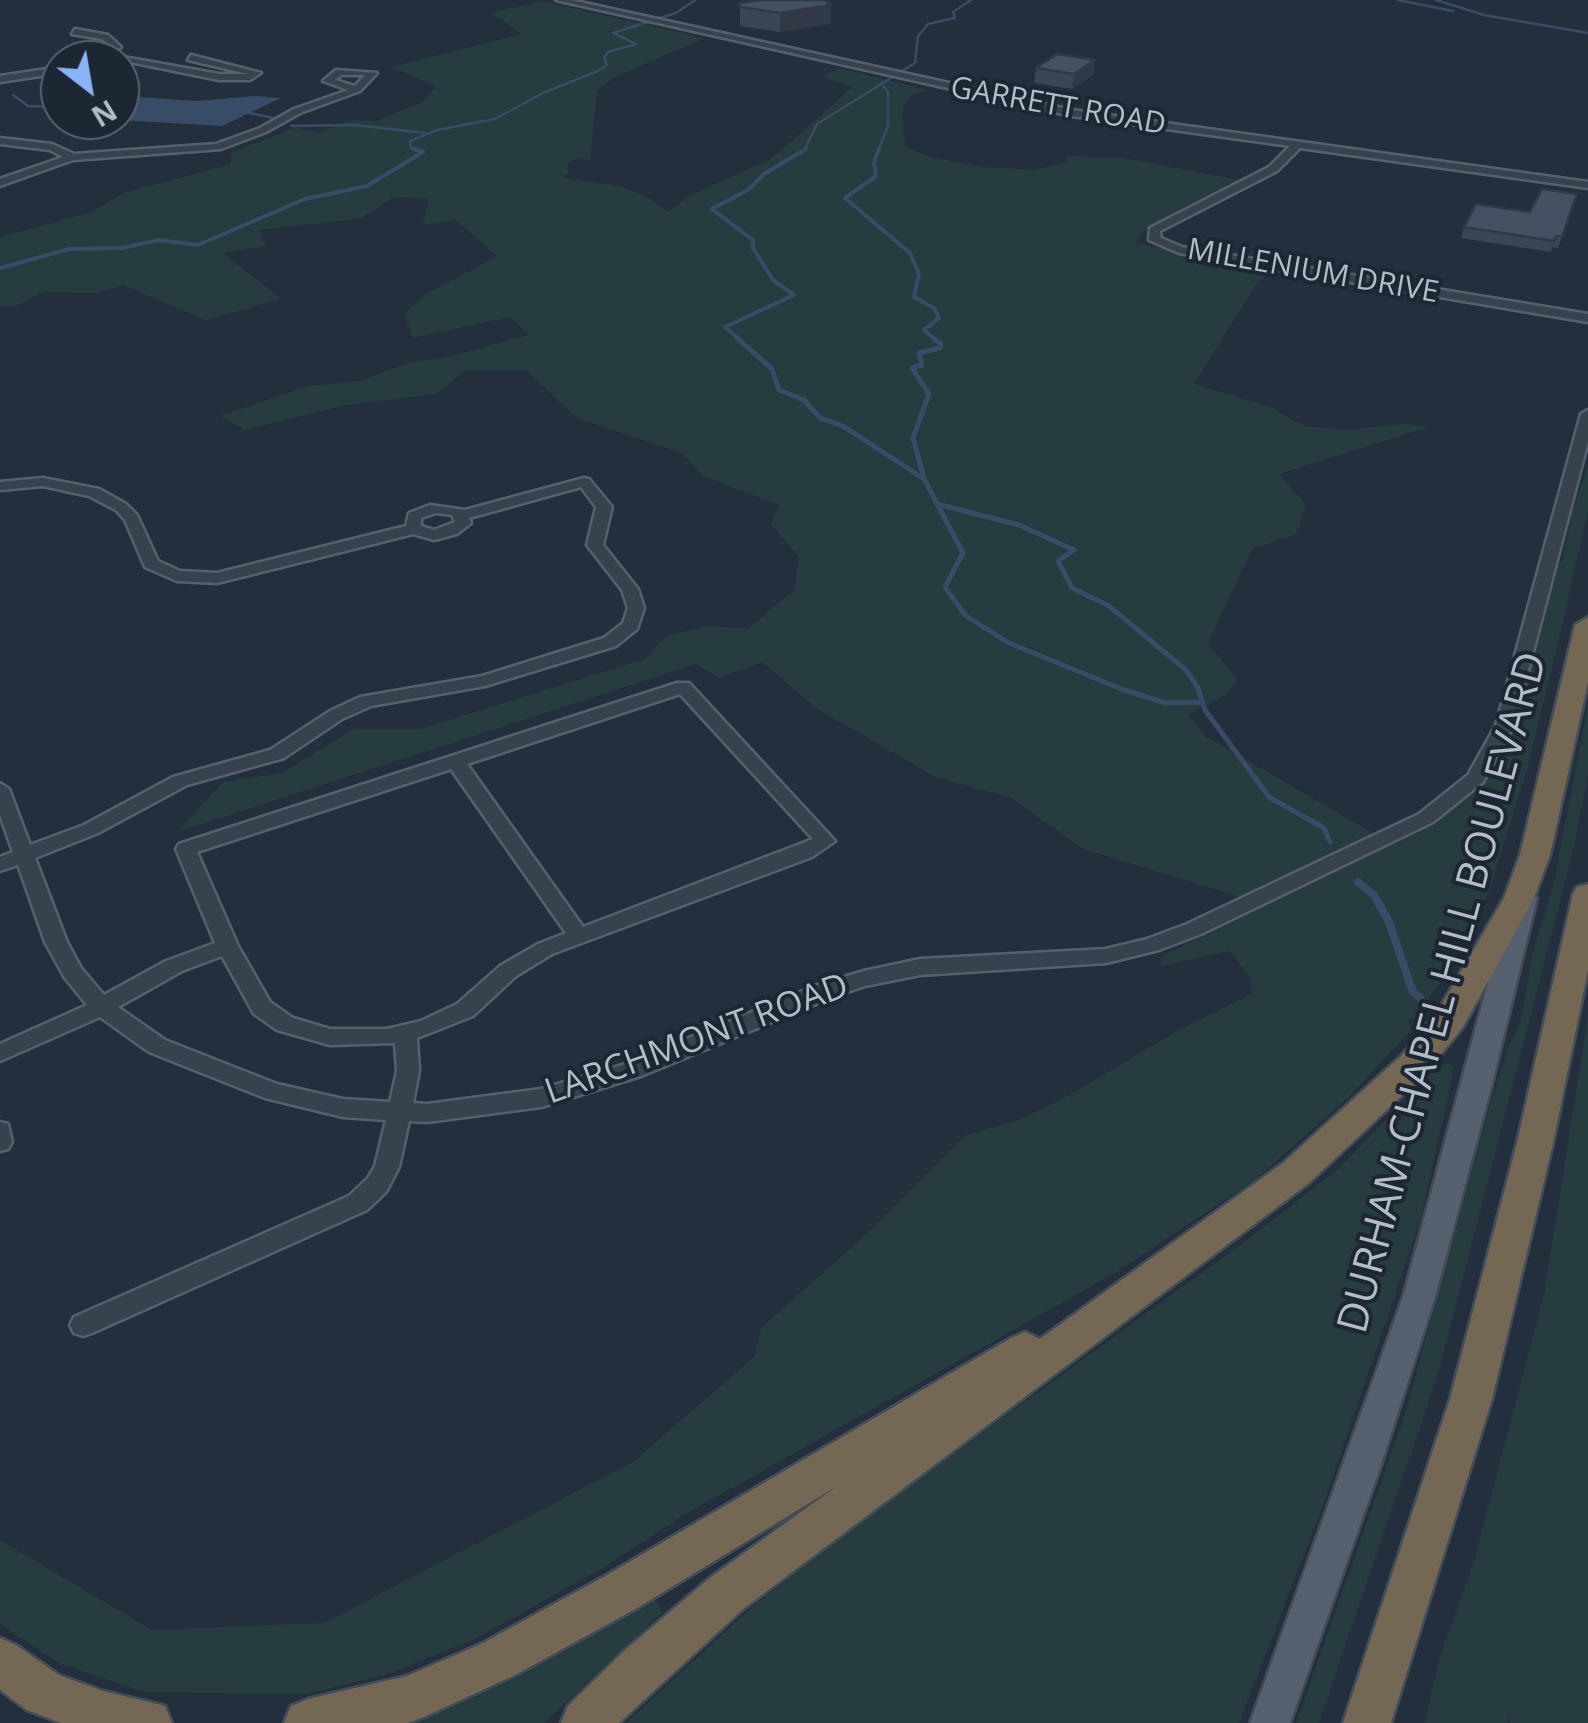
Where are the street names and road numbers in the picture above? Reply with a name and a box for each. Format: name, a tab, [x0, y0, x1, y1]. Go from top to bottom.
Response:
street label: GARRETT ROAD	[948, 70, 1168, 144]
street label: MILLENIUM DRIVE	[1185, 232, 1441, 312]
street label: DURHAM-CHAPEL HILL BOULEVARD	[1329, 647, 1559, 1339]
street label: LARCHMONT ROAD	[540, 966, 854, 1114]

